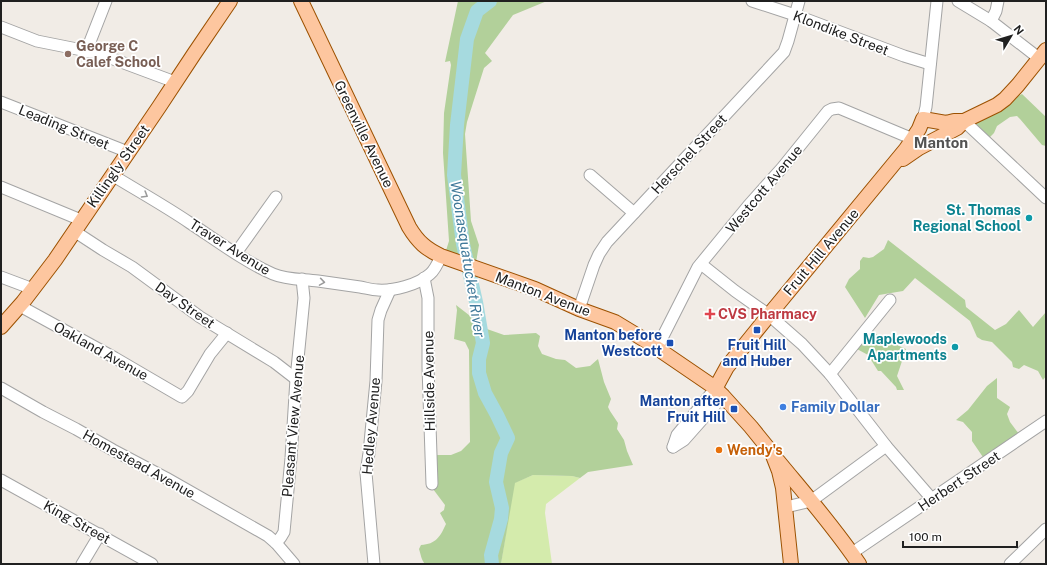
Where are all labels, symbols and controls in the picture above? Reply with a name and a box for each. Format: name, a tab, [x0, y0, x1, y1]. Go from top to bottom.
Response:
street label: Klondike Street	[791, 7, 891, 59]
north arrow	[991, 16, 1031, 56]
text: N	[1012, 23, 1026, 37]
place label: George C Calef School	[76, 38, 161, 70]
marker: George C Calef School	[63, 49, 73, 59]
street label: Greenville Avenue	[331, 78, 397, 190]
street label: Leading Street	[16, 102, 112, 152]
street label: Herschel Street	[648, 111, 730, 197]
street label: Killingly Street	[84, 122, 152, 210]
district label: Manton	[914, 134, 968, 151]
street label: Westcott Avenue	[723, 142, 805, 236]
water label: Woonasquatucket River	[447, 179, 489, 339]
one-way arrow	[141, 191, 148, 198]
place label: St. Thomas Regional School	[913, 202, 1021, 234]
street label: Fruit Hill Avenue	[780, 205, 862, 299]
marker: St. Thomas Regional School	[1024, 213, 1034, 223]
street label: Traver Avenue	[187, 216, 273, 278]
street label: Manton Avenue	[493, 269, 593, 320]
one-way arrow	[319, 277, 325, 286]
street label: Day Street	[152, 279, 218, 331]
place label: CVS Pharmacy	[718, 306, 817, 322]
marker: CVS Pharmacy	[705, 309, 715, 319]
street label: Oakland Avenue	[51, 318, 151, 384]
marker: Fruit Hill and Huber	[752, 325, 762, 335]
place label: Manton before Westcott	[564, 327, 662, 359]
street label: Hillside Avenue	[420, 331, 438, 431]
place label: Maplewoods Apartments	[863, 331, 947, 363]
place label: Fruit Hill and Huber	[722, 337, 792, 369]
marker: Manton before Westcott	[665, 338, 675, 348]
marker: Maplewoods Apartments	[950, 342, 960, 352]
street label: Pleasant View Avenue	[279, 354, 307, 498]
street label: Hedley Avenue	[359, 377, 383, 475]
place label: Manton after Fruit Hill	[639, 393, 726, 425]
place label: Family Dollar	[791, 399, 880, 415]
marker: Family Dollar	[778, 402, 788, 412]
marker: Manton after Fruit Hill	[729, 404, 739, 414]
street label: Homestead Avenue	[80, 426, 198, 502]
place label: Wendy's	[727, 442, 783, 458]
marker: Wendy's	[714, 445, 724, 455]
street label: Herbert Street	[915, 448, 1003, 514]
street label: King Street	[41, 497, 113, 547]
scale bar	[903, 523, 1017, 549]
text: 100 m	[909, 530, 942, 544]

